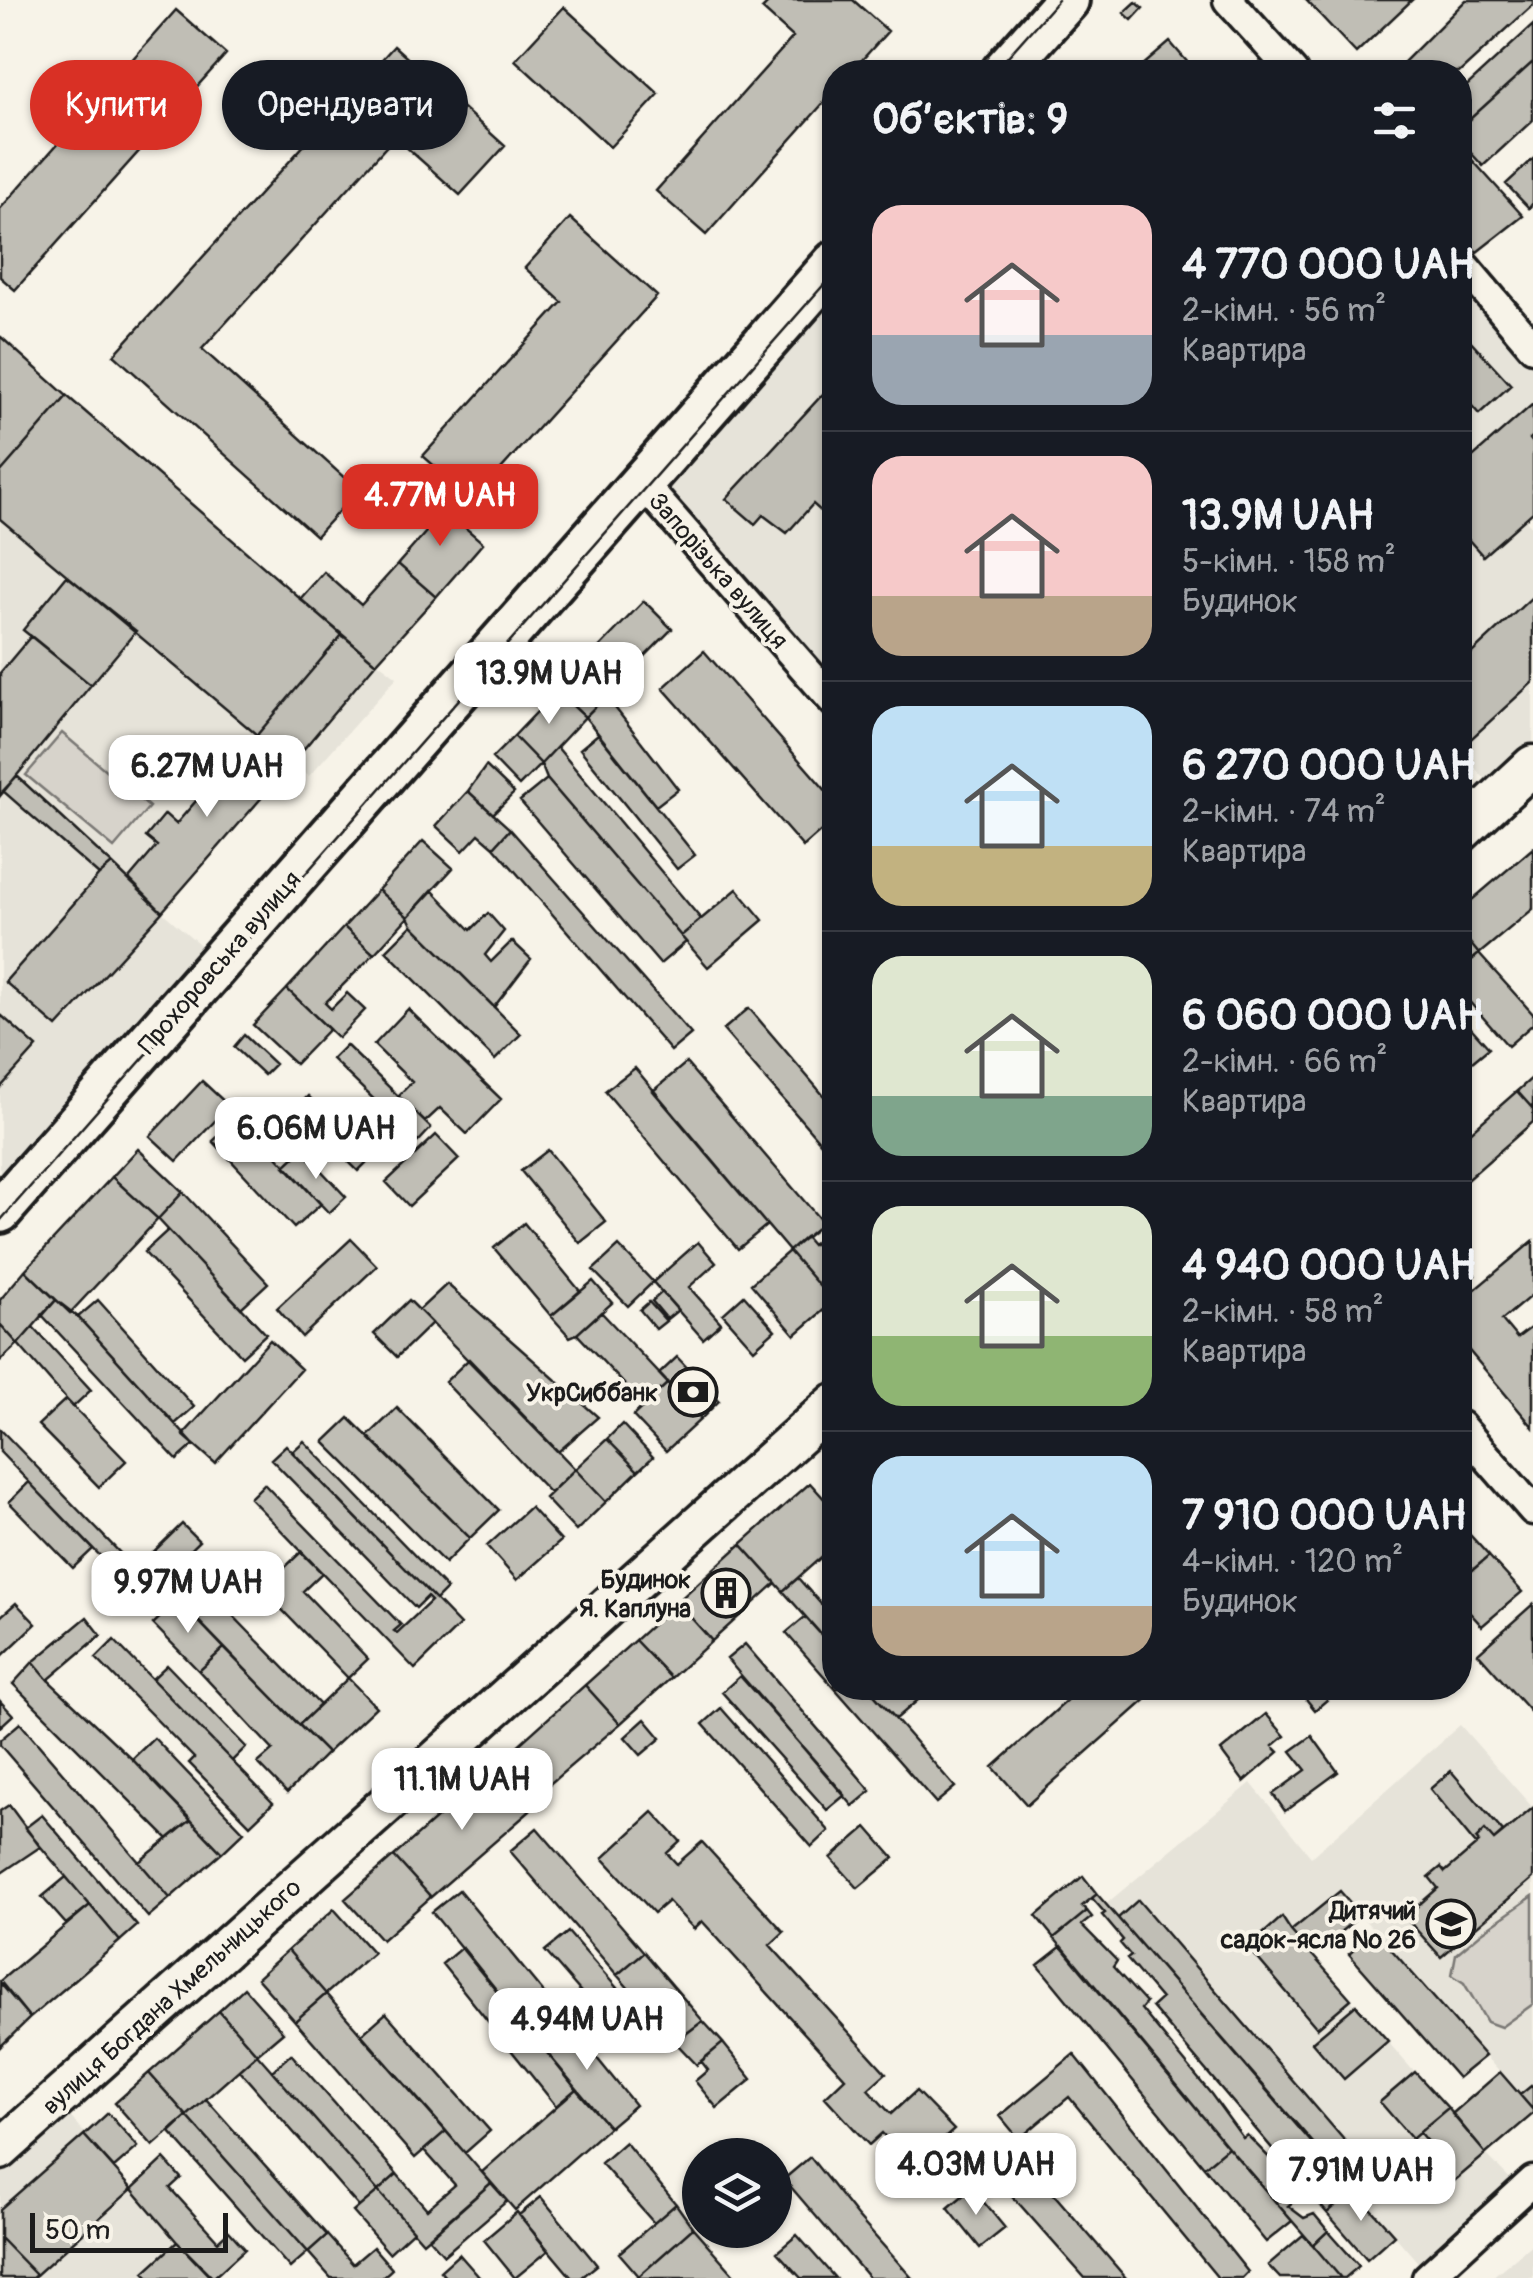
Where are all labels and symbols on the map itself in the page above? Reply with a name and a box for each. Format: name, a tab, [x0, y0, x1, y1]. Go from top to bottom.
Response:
pin: 4.77M UAH	[326, 464, 554, 549]
street label: Запорізька вулиця	[641, 486, 794, 656]
pin: 13.9M UAH	[435, 642, 663, 727]
pin: 6.27M UAH	[93, 735, 321, 820]
street label: Прохоровська вулиця	[132, 865, 308, 1061]
pin: 6.06M UAH	[202, 1097, 430, 1182]
bank icon: УкрСиббанк	[667, 1366, 719, 1418]
place label: УкрСиббанк	[526, 1378, 658, 1409]
pin: 9.97M UAH	[74, 1551, 302, 1636]
place label: Будинок Я. Каплуна	[579, 1565, 691, 1625]
building icon: Будинок Я. Каплуна	[700, 1567, 752, 1619]
pin: 11.1M UAH	[348, 1748, 576, 1833]
street label: вулиця Богдана Хмельницького	[36, 1872, 308, 2122]
place label: Дитячий садок-ясла № 26	[1220, 1896, 1416, 1956]
school or university icon: Дитячий садок-ясла № 26	[1425, 1898, 1477, 1950]
pin: 4.94M UAH	[473, 1988, 701, 2073]
pin: 4.03M UAH	[862, 2133, 1090, 2218]
pin: 7.91M UAH	[1247, 2139, 1475, 2224]
scale bar	[30, 2208, 228, 2252]

